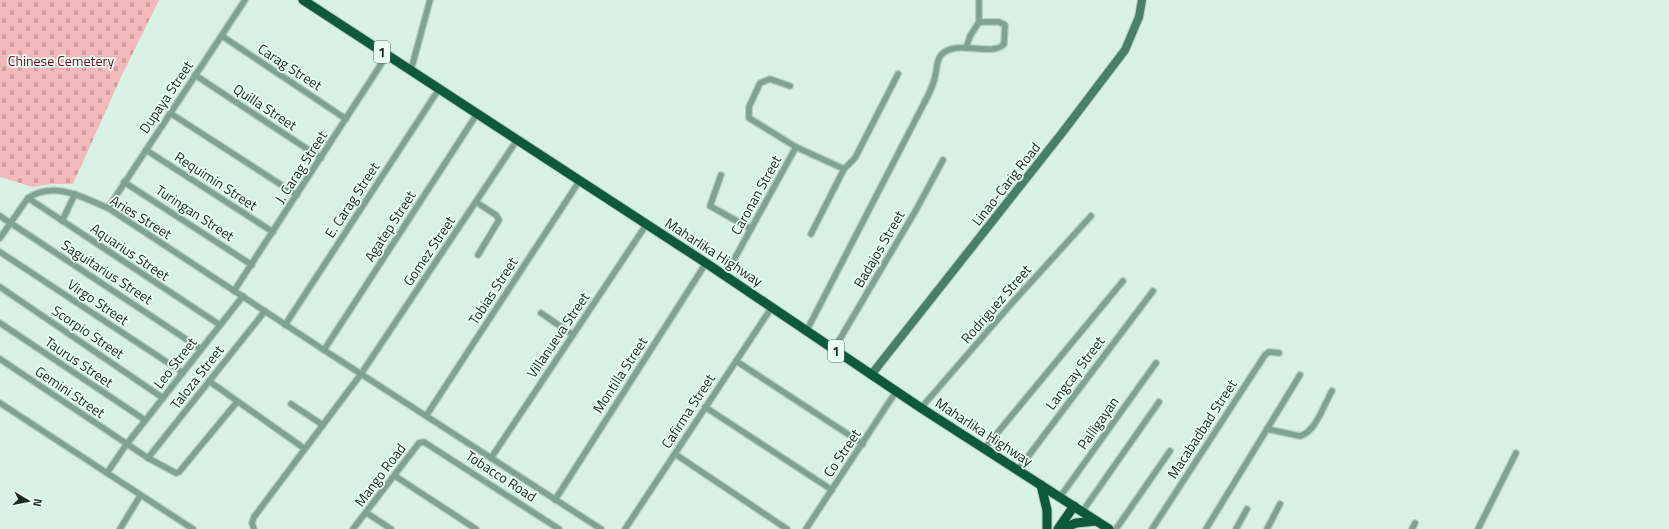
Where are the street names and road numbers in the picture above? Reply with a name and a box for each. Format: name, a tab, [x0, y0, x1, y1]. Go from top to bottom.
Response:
street label: Carag Street	[254, 38, 327, 95]
road number: 1	[374, 41, 390, 63]
street label: Dupaya Street	[134, 56, 198, 137]
street label: Quilla Street	[229, 78, 301, 135]
street label: J. Carag Street	[269, 126, 332, 207]
street label: Linao-Carig Road	[966, 137, 1045, 230]
street label: Requimin Street	[171, 146, 262, 215]
street label: Caronan Street	[725, 151, 786, 238]
street label: E. Carag Street	[319, 158, 384, 242]
street label: Turingan Street	[152, 179, 239, 246]
street label: Agatep Street	[359, 186, 420, 265]
street label: Aries Street	[106, 189, 176, 244]
street label: Badajos Street	[848, 206, 909, 291]
street label: Gomez Street	[397, 211, 460, 290]
street label: Maharlika Highway	[661, 212, 767, 291]
street label: Aquarius Street	[87, 217, 174, 286]
street label: Saguitarius Street	[57, 234, 157, 309]
street label: Tobias Street	[463, 253, 522, 329]
street label: Rodriguez Street	[955, 260, 1036, 348]
street label: Virgo Street	[64, 273, 133, 330]
street label: Villanueva Street	[521, 288, 594, 382]
street label: Scorpio Street	[48, 300, 129, 364]
street label: Taurus Street	[41, 331, 118, 392]
street label: Langcay Street	[1040, 331, 1109, 414]
street label: Leo Street	[148, 332, 201, 393]
street label: Montilla Street	[587, 332, 652, 417]
street label: Taloza Street	[165, 340, 228, 413]
road number: 1	[828, 340, 844, 362]
street label: Gemini Street	[31, 360, 109, 423]
street label: Cafirma Street	[656, 369, 720, 452]
street label: Macabadbad Street	[1162, 375, 1242, 483]
street label: Maharlika Highway	[931, 392, 1037, 471]
street label: Palligayan	[1072, 392, 1123, 453]
street label: Co Street	[818, 424, 865, 481]
street label: Mango Road	[349, 439, 410, 511]
street label: Tobacco Road	[462, 445, 541, 506]

